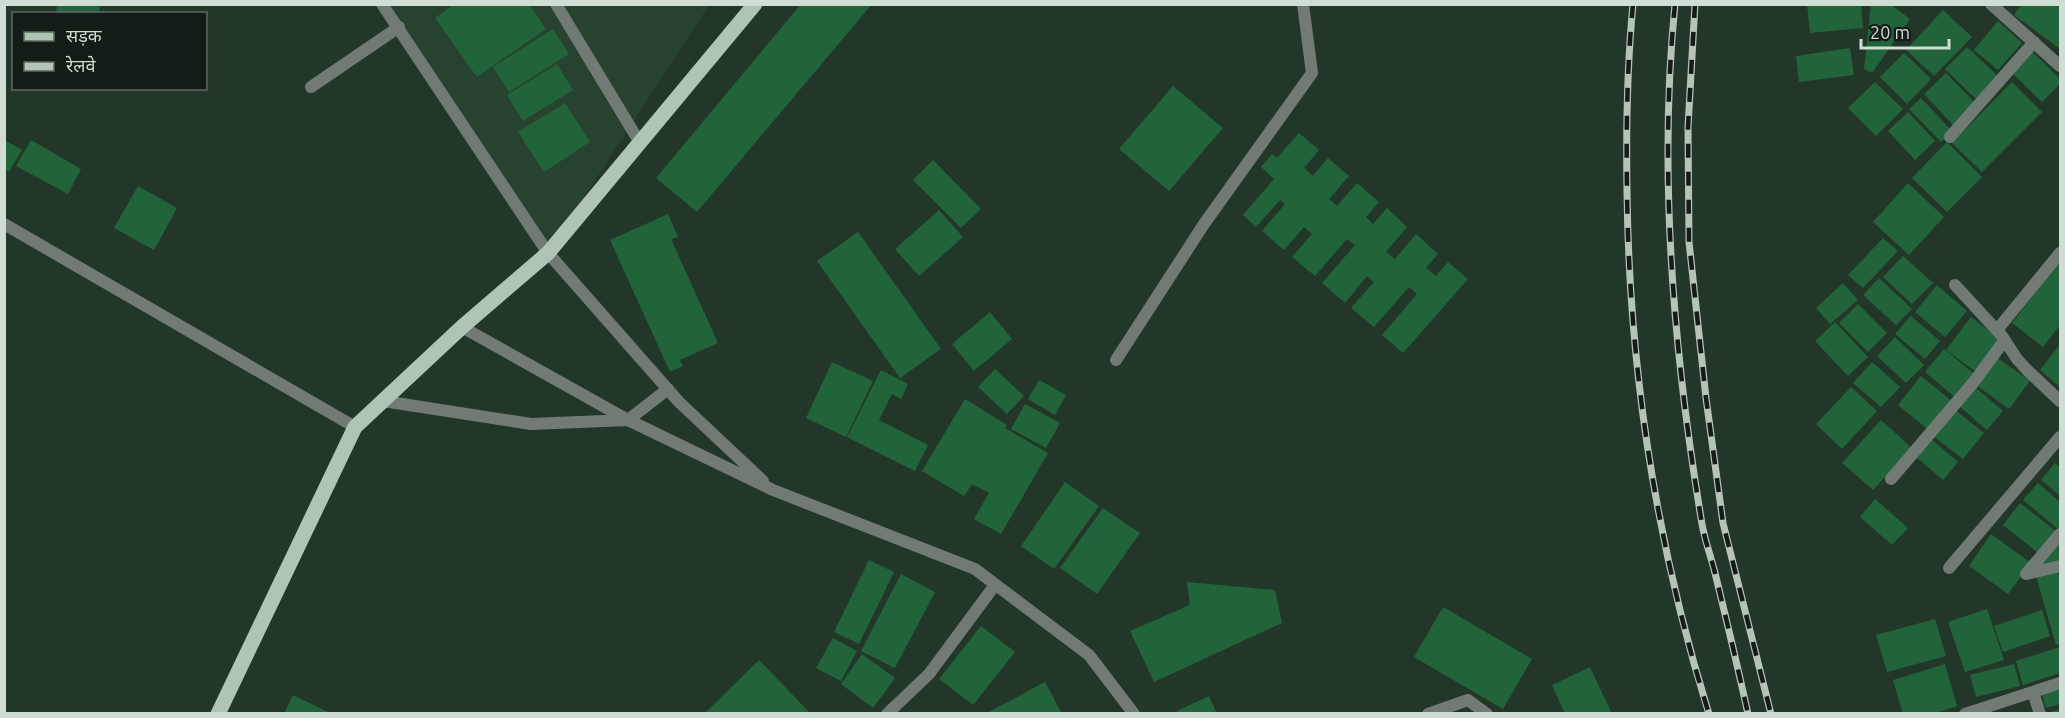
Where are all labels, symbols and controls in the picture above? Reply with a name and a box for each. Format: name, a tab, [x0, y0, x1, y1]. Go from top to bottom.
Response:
legend	[12, 12, 207, 90]
scale bar	[1861, 12, 1950, 50]
text: 20 m	[1870, 22, 1910, 42]
text: सड़क	[66, 25, 103, 46]
text: रेलवे	[65, 55, 97, 75]

